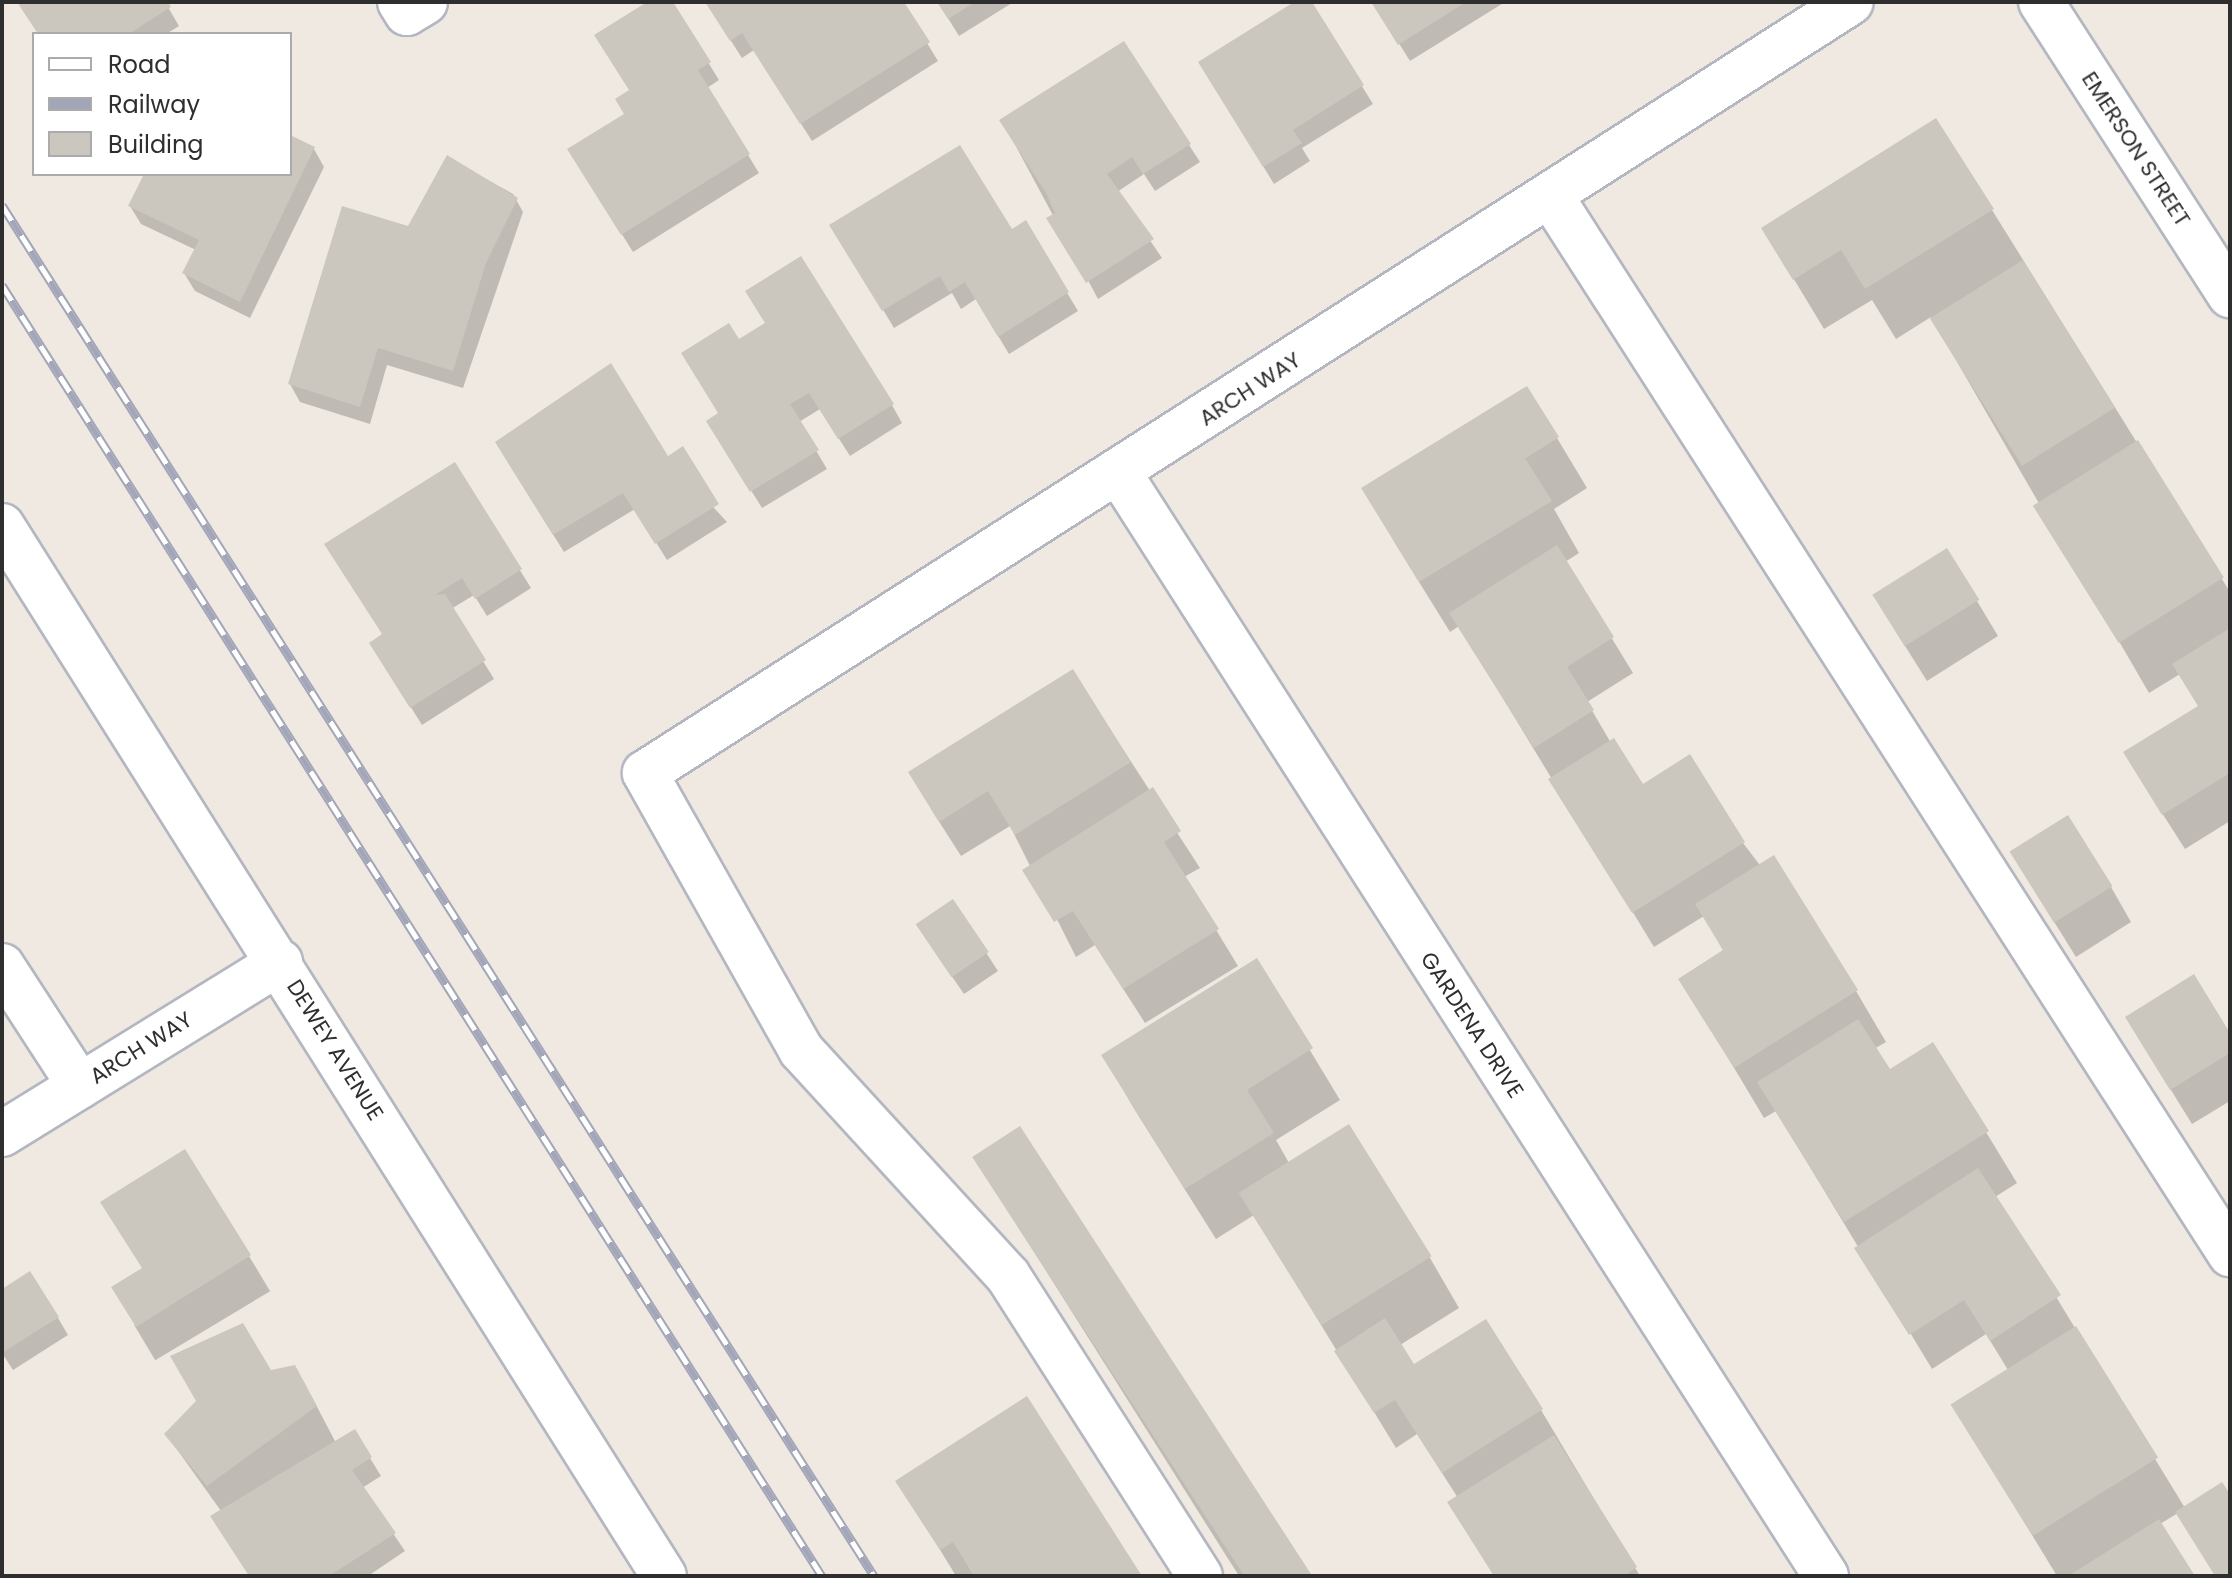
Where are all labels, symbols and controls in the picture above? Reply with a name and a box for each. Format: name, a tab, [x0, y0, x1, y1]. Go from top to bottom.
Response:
legend	[32, 32, 292, 176]
text: Road	[108, 48, 170, 81]
street label: EMERSON STREET	[2076, 67, 2196, 231]
text: Railway	[108, 88, 200, 121]
text: Building	[108, 128, 204, 161]
street label: ARCH WAY	[1194, 346, 1306, 432]
street label: GARDENA DRIVE	[1415, 947, 1529, 1103]
street label: DEWEY AVENUE	[281, 975, 389, 1125]
street label: ARCH WAY	[85, 1006, 197, 1090]

